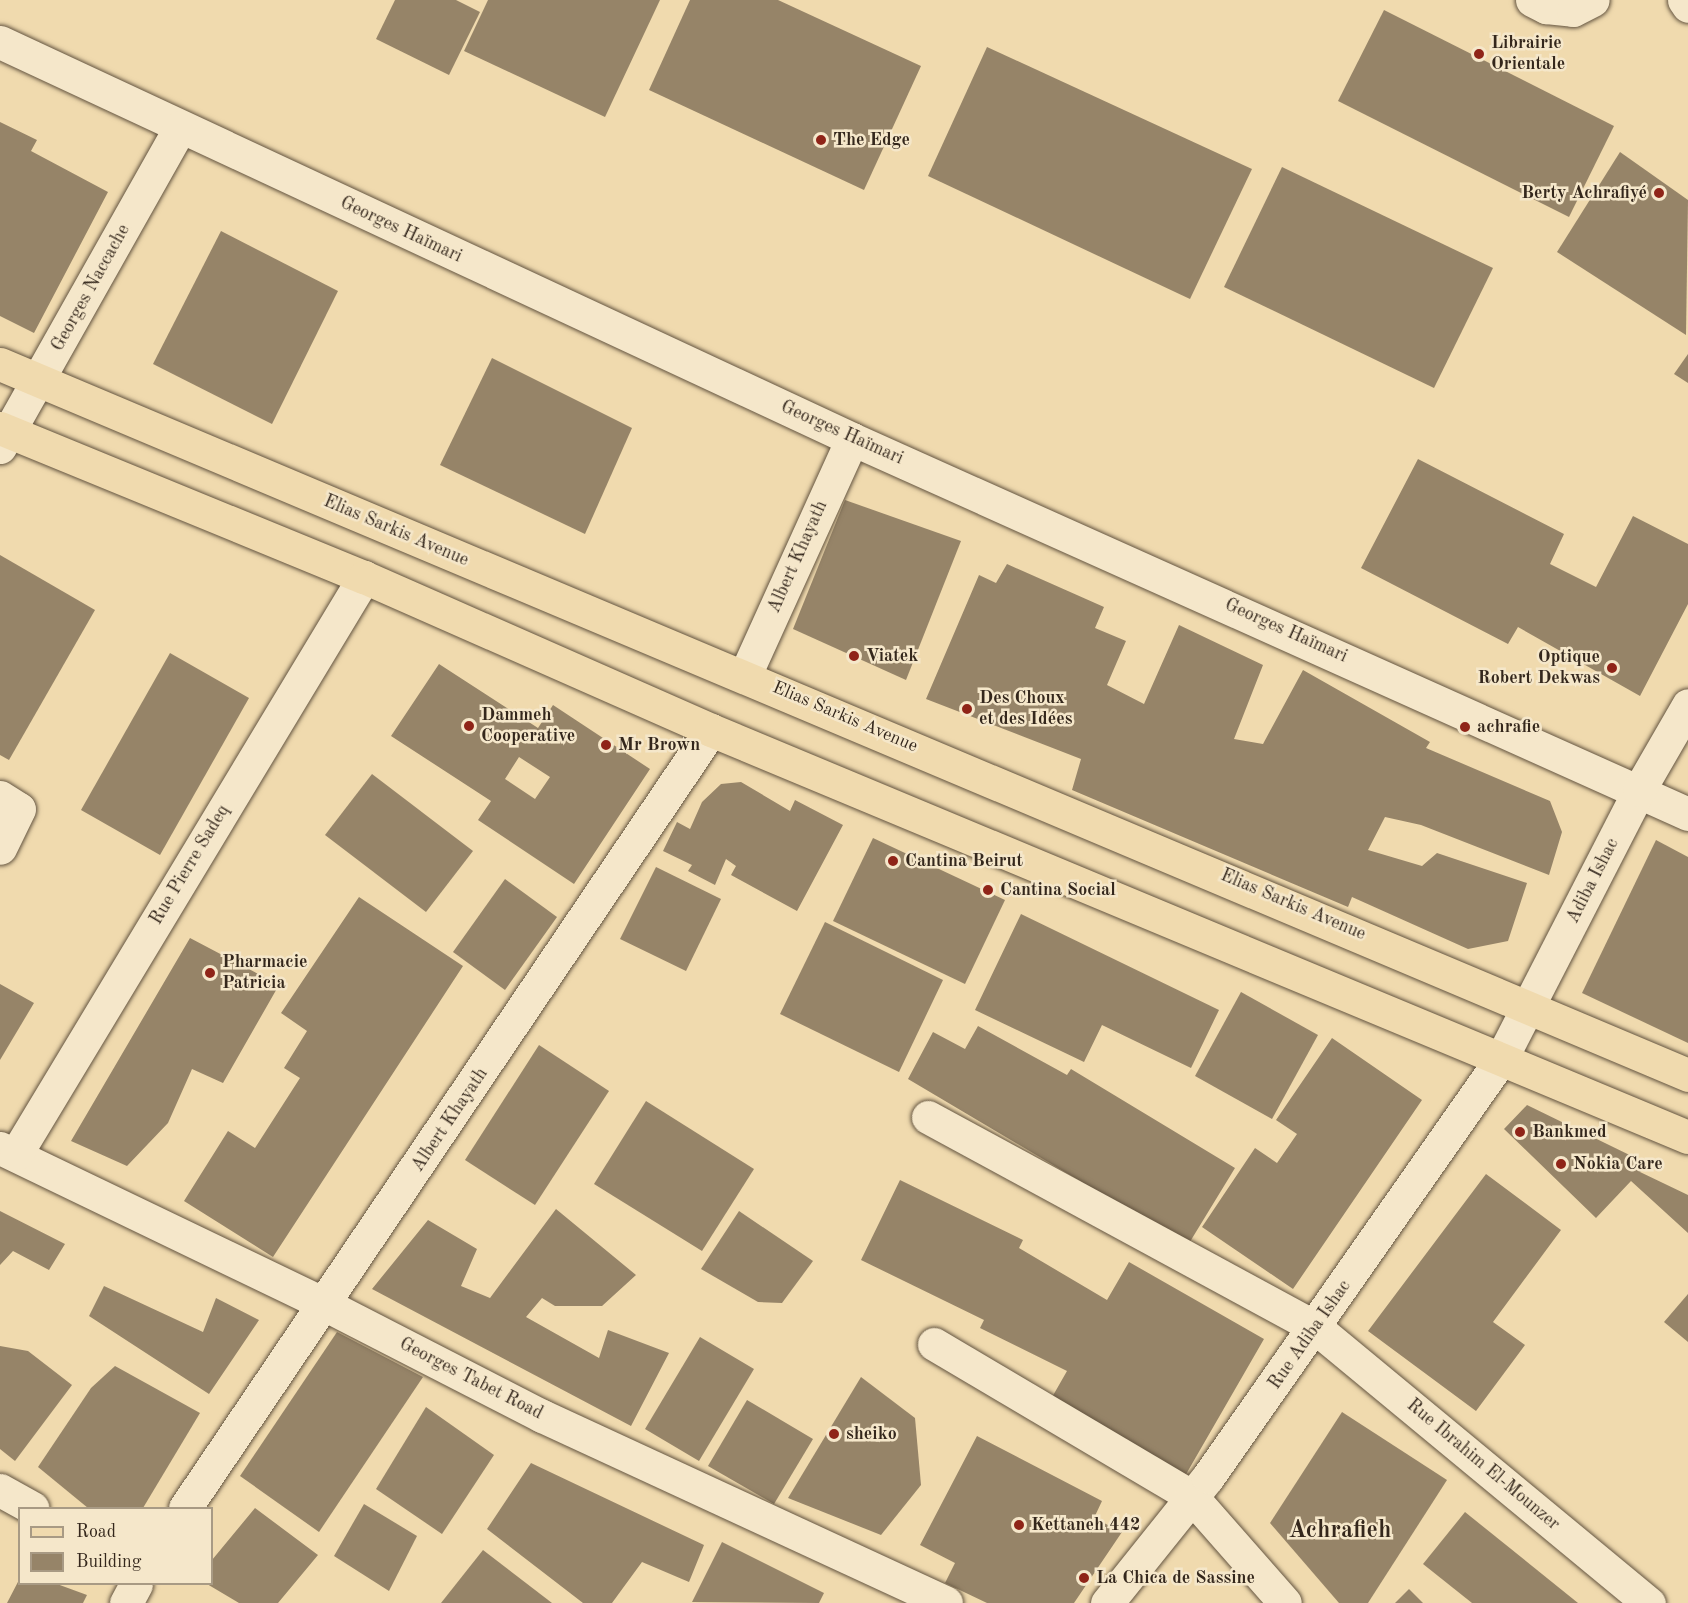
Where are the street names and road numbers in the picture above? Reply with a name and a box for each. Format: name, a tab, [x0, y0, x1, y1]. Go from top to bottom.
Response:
street label: Georges Haïmari	[337, 192, 465, 268]
street label: Georges Naccache	[47, 221, 135, 355]
street label: Georges Haïmari	[777, 396, 907, 470]
street label: Elias Sarkis Avenue	[320, 491, 472, 571]
street label: Albert Khayath	[764, 497, 832, 617]
street label: Georges Haïmari	[1221, 594, 1351, 668]
street label: Elias Sarkis Avenue	[769, 677, 921, 757]
street label: Rue Pierre Sadeq	[146, 801, 234, 929]
street label: Adiba Ishac	[1562, 835, 1624, 927]
street label: Elias Sarkis Avenue	[1217, 865, 1369, 945]
street label: Albert Khayath	[407, 1064, 493, 1176]
street label: Rue Adiba Ishac	[1264, 1276, 1356, 1394]
street label: Georges Tabet Road	[396, 1333, 546, 1425]
street label: Rue Ibrahim El-Mounzer	[1402, 1395, 1564, 1535]

